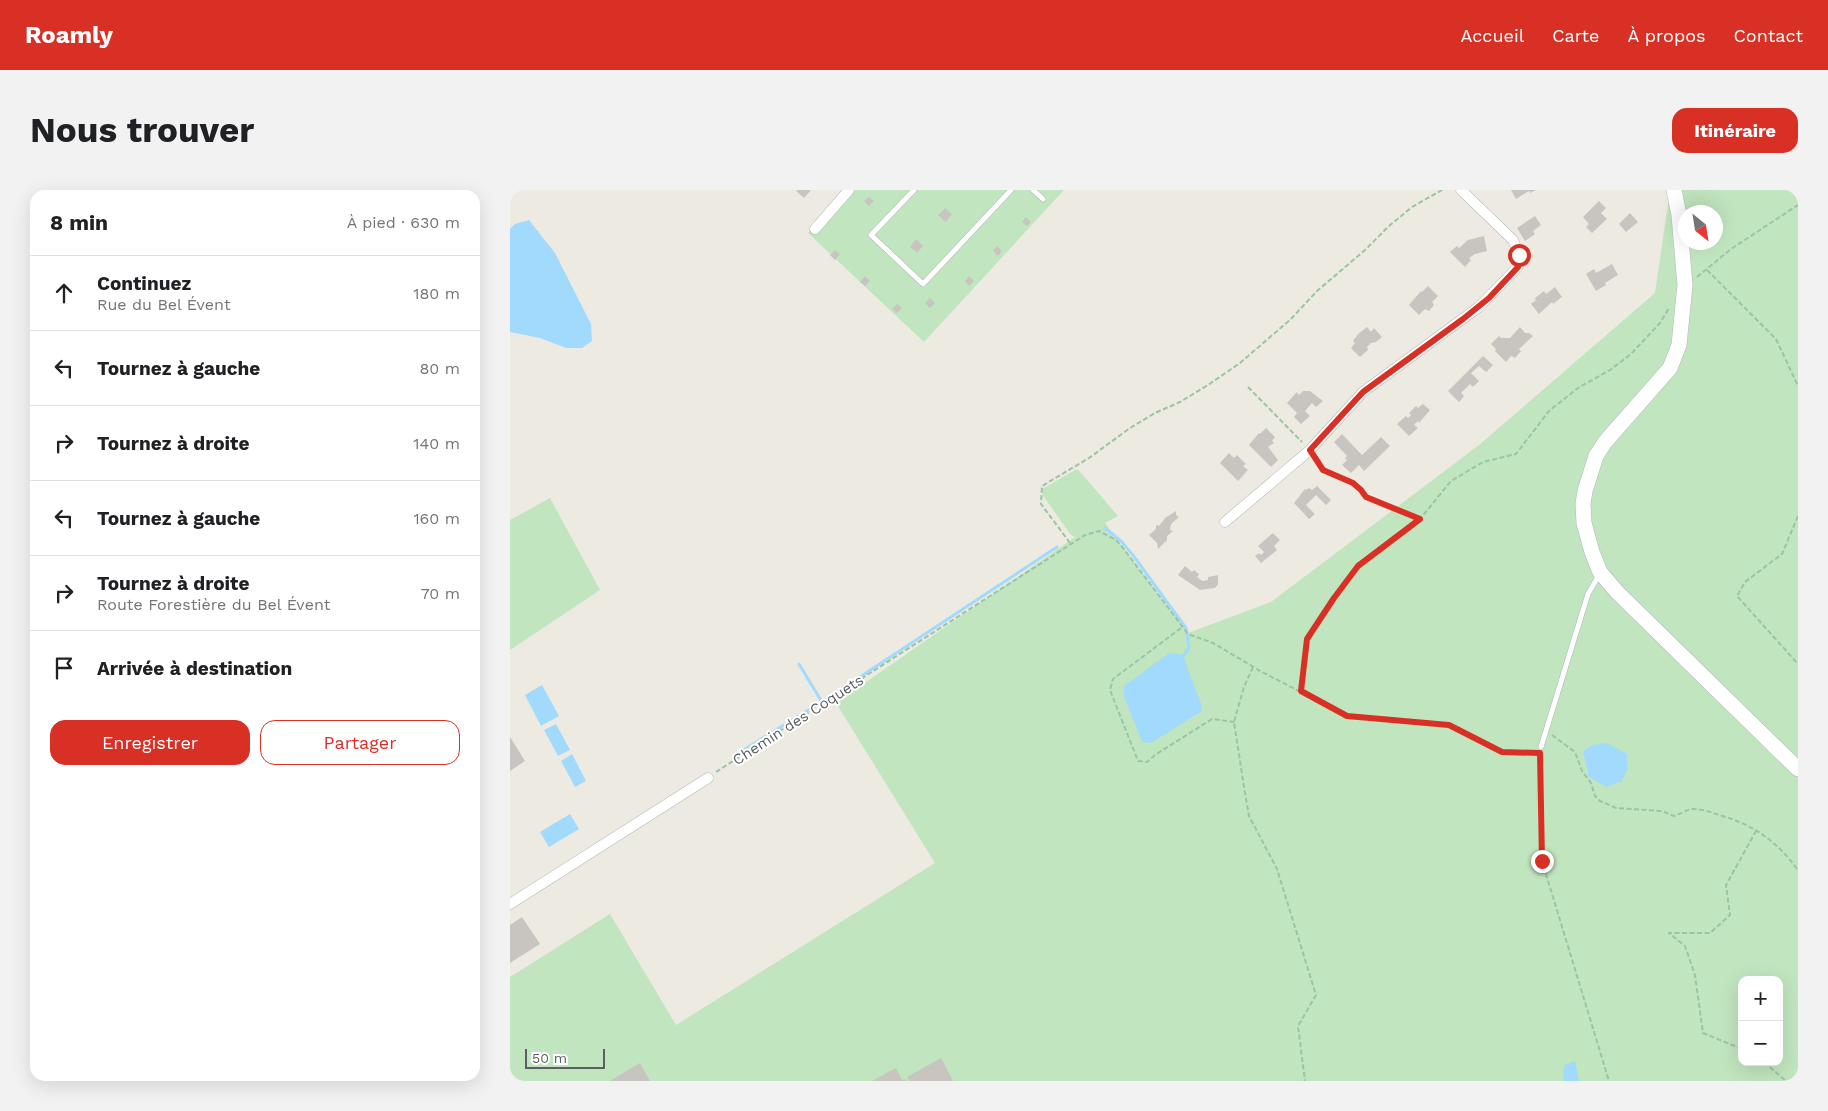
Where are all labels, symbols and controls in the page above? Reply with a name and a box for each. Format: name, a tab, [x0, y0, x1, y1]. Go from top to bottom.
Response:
text: Roamly	[25, 21, 113, 49]
text: Accueil	[1461, 25, 1524, 46]
text: Carte	[1552, 25, 1599, 46]
text: À propos	[1627, 25, 1705, 46]
text: Contact	[1733, 25, 1803, 46]
button: Itinéraire	[1672, 108, 1798, 153]
text: Nous trouver	[30, 109, 254, 151]
north arrow	[1678, 205, 1723, 250]
text: 8 min	[50, 210, 108, 235]
text: À pied · 630 m	[347, 213, 460, 232]
route start	[1508, 244, 1531, 267]
text: Continuez	[97, 272, 191, 295]
icon: ahead	[50, 279, 78, 307]
text: 180 m	[413, 284, 460, 303]
text: Rue du Bel Évent	[97, 295, 231, 314]
icon: left	[50, 354, 78, 382]
text: Tournez à gauche	[97, 357, 260, 380]
text: 80 m	[419, 359, 460, 378]
icon: right	[50, 429, 78, 457]
text: Tournez à droite	[97, 432, 249, 455]
text: 140 m	[413, 434, 460, 453]
icon: left	[50, 504, 78, 532]
text: Tournez à gauche	[97, 507, 260, 530]
text: 160 m	[413, 509, 460, 528]
text: Tournez à droite	[97, 572, 249, 595]
icon: right	[50, 579, 78, 607]
text: 70 m	[421, 584, 460, 603]
text: Route Forestière du Bel Évent	[97, 595, 330, 614]
icon: arrive	[50, 654, 78, 682]
text: Arrivée à destination	[97, 657, 292, 680]
street label: Chemin des Coquets	[729, 671, 867, 769]
button: Enregistrer	[50, 720, 250, 765]
button: Partager	[260, 720, 460, 765]
route end	[1531, 850, 1554, 873]
map controls	[1738, 976, 1783, 1066]
button: +	[1738, 976, 1783, 1021]
button: −	[1738, 1021, 1783, 1066]
scale bar	[525, 1046, 605, 1069]
text: 50 m	[532, 1050, 567, 1066]

